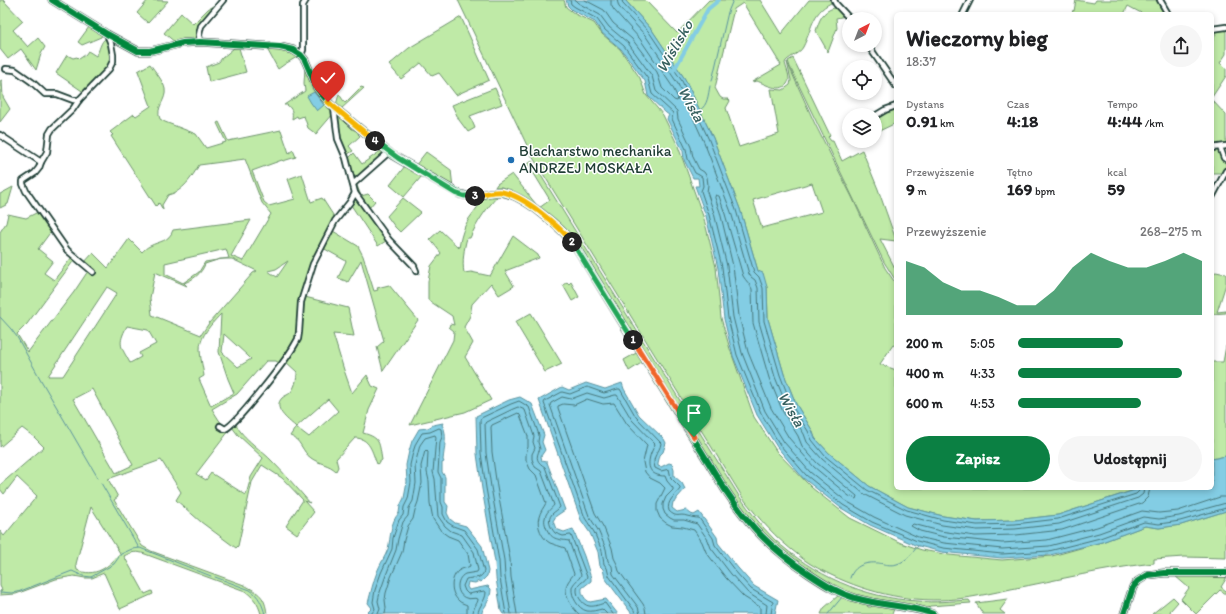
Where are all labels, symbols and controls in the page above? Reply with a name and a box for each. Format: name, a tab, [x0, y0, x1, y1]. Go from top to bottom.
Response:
north arrow	[842, 12, 882, 52]
map controls	[842, 12, 882, 148]
water label: Wiślisko	[652, 16, 697, 76]
text: Wieczorny bieg	[906, 25, 1048, 52]
button: share	[1160, 25, 1202, 67]
text: 18:37	[906, 54, 936, 69]
button: locate	[842, 60, 882, 100]
pin	[311, 61, 345, 102]
icon: check	[317, 67, 339, 89]
water label: Wisła	[674, 83, 709, 126]
text: Dystans	[906, 98, 944, 111]
text: Czas	[1007, 98, 1029, 111]
text: Tempo	[1107, 98, 1138, 111]
button: layers	[842, 108, 882, 148]
text: 0.91	[906, 111, 937, 131]
text: 4:18	[1007, 111, 1038, 131]
text: 4:44	[1107, 111, 1142, 131]
text: km	[937, 117, 954, 130]
text: /km	[1142, 117, 1164, 130]
pin: 4	[365, 131, 385, 151]
text: 4	[372, 134, 378, 147]
place label: Blacharstwo mechanika ANDRZEJ MOSKAŁA	[519, 142, 672, 177]
marker: Blacharstwo mechanika ANDRZEJ MOSKAŁA	[506, 155, 516, 165]
text: Przewyższenie	[906, 166, 974, 179]
text: Tętno	[1007, 166, 1033, 179]
text: kcal	[1107, 166, 1127, 179]
text: 9	[906, 179, 915, 199]
text: 169	[1007, 179, 1032, 199]
text: 59	[1107, 179, 1125, 199]
text: m	[915, 185, 927, 198]
text: bpm	[1032, 185, 1055, 198]
pin: 3	[465, 186, 485, 206]
text: 3	[472, 189, 478, 202]
text: Przewyższenie	[906, 224, 987, 239]
text: 268–275 m	[1140, 224, 1202, 239]
pin: 2	[562, 232, 582, 252]
text: 2	[569, 235, 575, 248]
pin: 1	[623, 330, 643, 350]
text: 1	[630, 333, 636, 346]
text: 200 m	[906, 336, 943, 351]
text: 5:05	[970, 336, 995, 351]
text: 400 m	[906, 366, 944, 381]
text: 4:33	[970, 366, 995, 381]
water label: Wisła	[774, 388, 810, 431]
pin	[677, 396, 711, 437]
text: 600 m	[906, 396, 943, 411]
text: 4:53	[970, 396, 995, 411]
icon: arrive	[683, 402, 705, 424]
button: Zapisz	[906, 436, 1050, 482]
button: Udostępnij	[1058, 436, 1202, 482]

